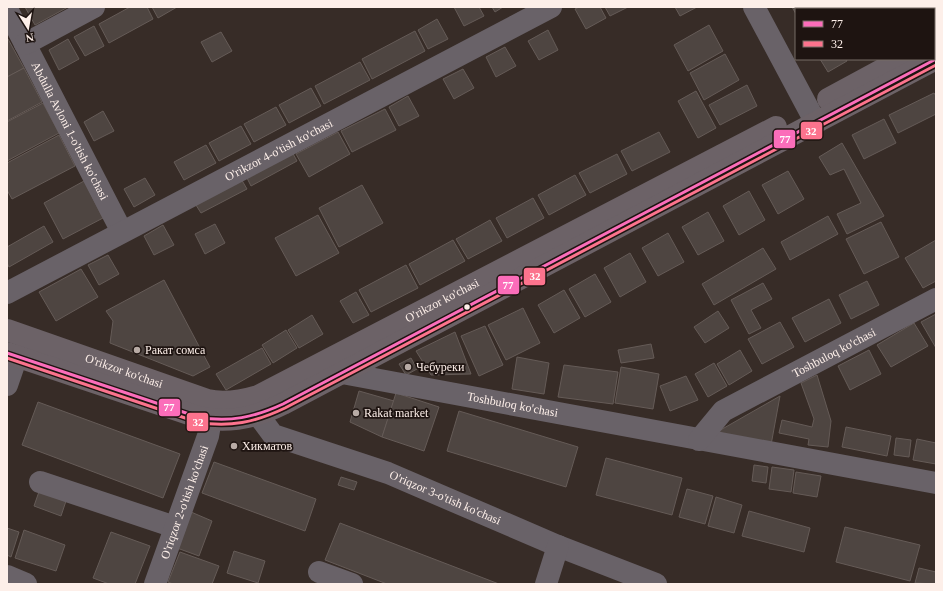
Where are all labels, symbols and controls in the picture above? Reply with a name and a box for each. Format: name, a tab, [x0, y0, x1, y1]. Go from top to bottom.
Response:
north arrow	[8, 8, 48, 48]
legend	[795, 8, 935, 60]
text: 77	[831, 17, 843, 31]
text: N	[25, 31, 35, 44]
text: 32	[831, 37, 843, 51]
street label: Abdulla Avloni 1-o'tish ko'chasi	[28, 59, 112, 203]
street label: O'rikzor 4-o'tish ko'chasi	[222, 116, 336, 184]
line badge: 32	[800, 121, 823, 140]
text: 32	[806, 125, 817, 137]
line badge: 77	[773, 129, 796, 149]
text: 77	[780, 133, 791, 145]
line badge: 32	[523, 267, 546, 286]
text: 32	[530, 270, 541, 282]
street label: O'rikzor ko'chasi	[403, 275, 482, 325]
line badge: 77	[497, 275, 520, 295]
text: 77	[503, 279, 514, 291]
unlabelled marker	[462, 302, 472, 312]
street label: Toshbuloq ko'chasi	[790, 325, 879, 380]
place label: Ракат сомса	[145, 343, 206, 357]
marker: Ракат сомса	[132, 345, 142, 355]
street label: O'rikzor ko'chasi	[83, 351, 165, 391]
place label: Чебуреки	[416, 360, 465, 374]
marker: Чебуреки	[403, 362, 413, 372]
street label: Toshbuloq ko'chasi	[466, 389, 560, 420]
line badge: 77	[158, 398, 181, 417]
text: 77	[164, 401, 175, 413]
place label: Rakat market	[364, 406, 429, 420]
marker: Rakat market	[351, 408, 361, 418]
line badge: 32	[186, 412, 209, 432]
text: 32	[193, 416, 204, 428]
place label: Хикматов	[242, 439, 293, 453]
marker: Хикматов	[229, 441, 239, 451]
street label: O'riqzor 2-o'tish ko'chasi	[158, 443, 211, 561]
street label: O'riqzor 3-o'tish ko'chasi	[387, 467, 504, 528]

